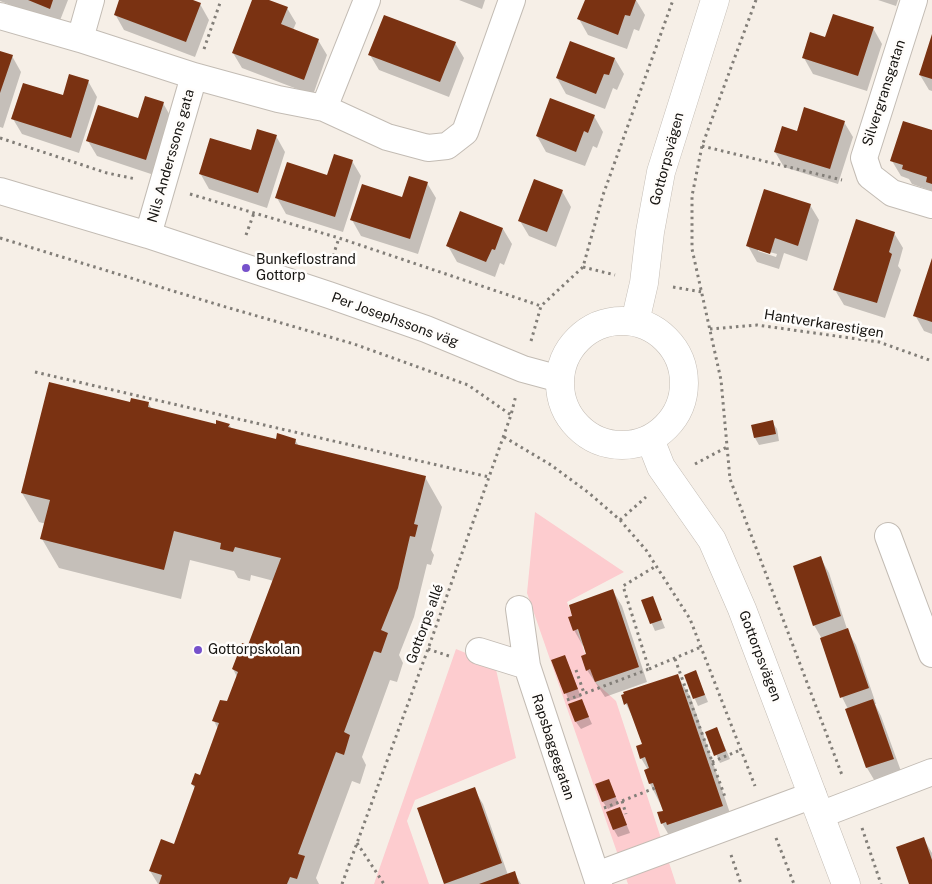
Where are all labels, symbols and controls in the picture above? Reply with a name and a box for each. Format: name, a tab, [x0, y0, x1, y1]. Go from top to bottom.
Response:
street label: Silvergransgatan	[859, 38, 909, 148]
street label: Nils Anderssons gata	[144, 87, 198, 225]
street label: Gottorpsvägen	[646, 111, 688, 207]
place label: Bunkeflostrand Gottorp	[256, 252, 356, 284]
marker: Bunkeflostrand Gottorp	[240, 262, 252, 274]
street label: Per Josephssons väg	[329, 289, 461, 351]
street label: Hantverkarestigen	[763, 306, 885, 342]
street label: Gottorps allé	[403, 582, 447, 666]
street label: Gottorpsvägen	[735, 608, 785, 704]
place label: Gottorpskolan	[208, 642, 300, 658]
marker: Gottorpskolan	[192, 644, 204, 656]
street label: Rapsbaggegatan	[528, 692, 578, 802]

